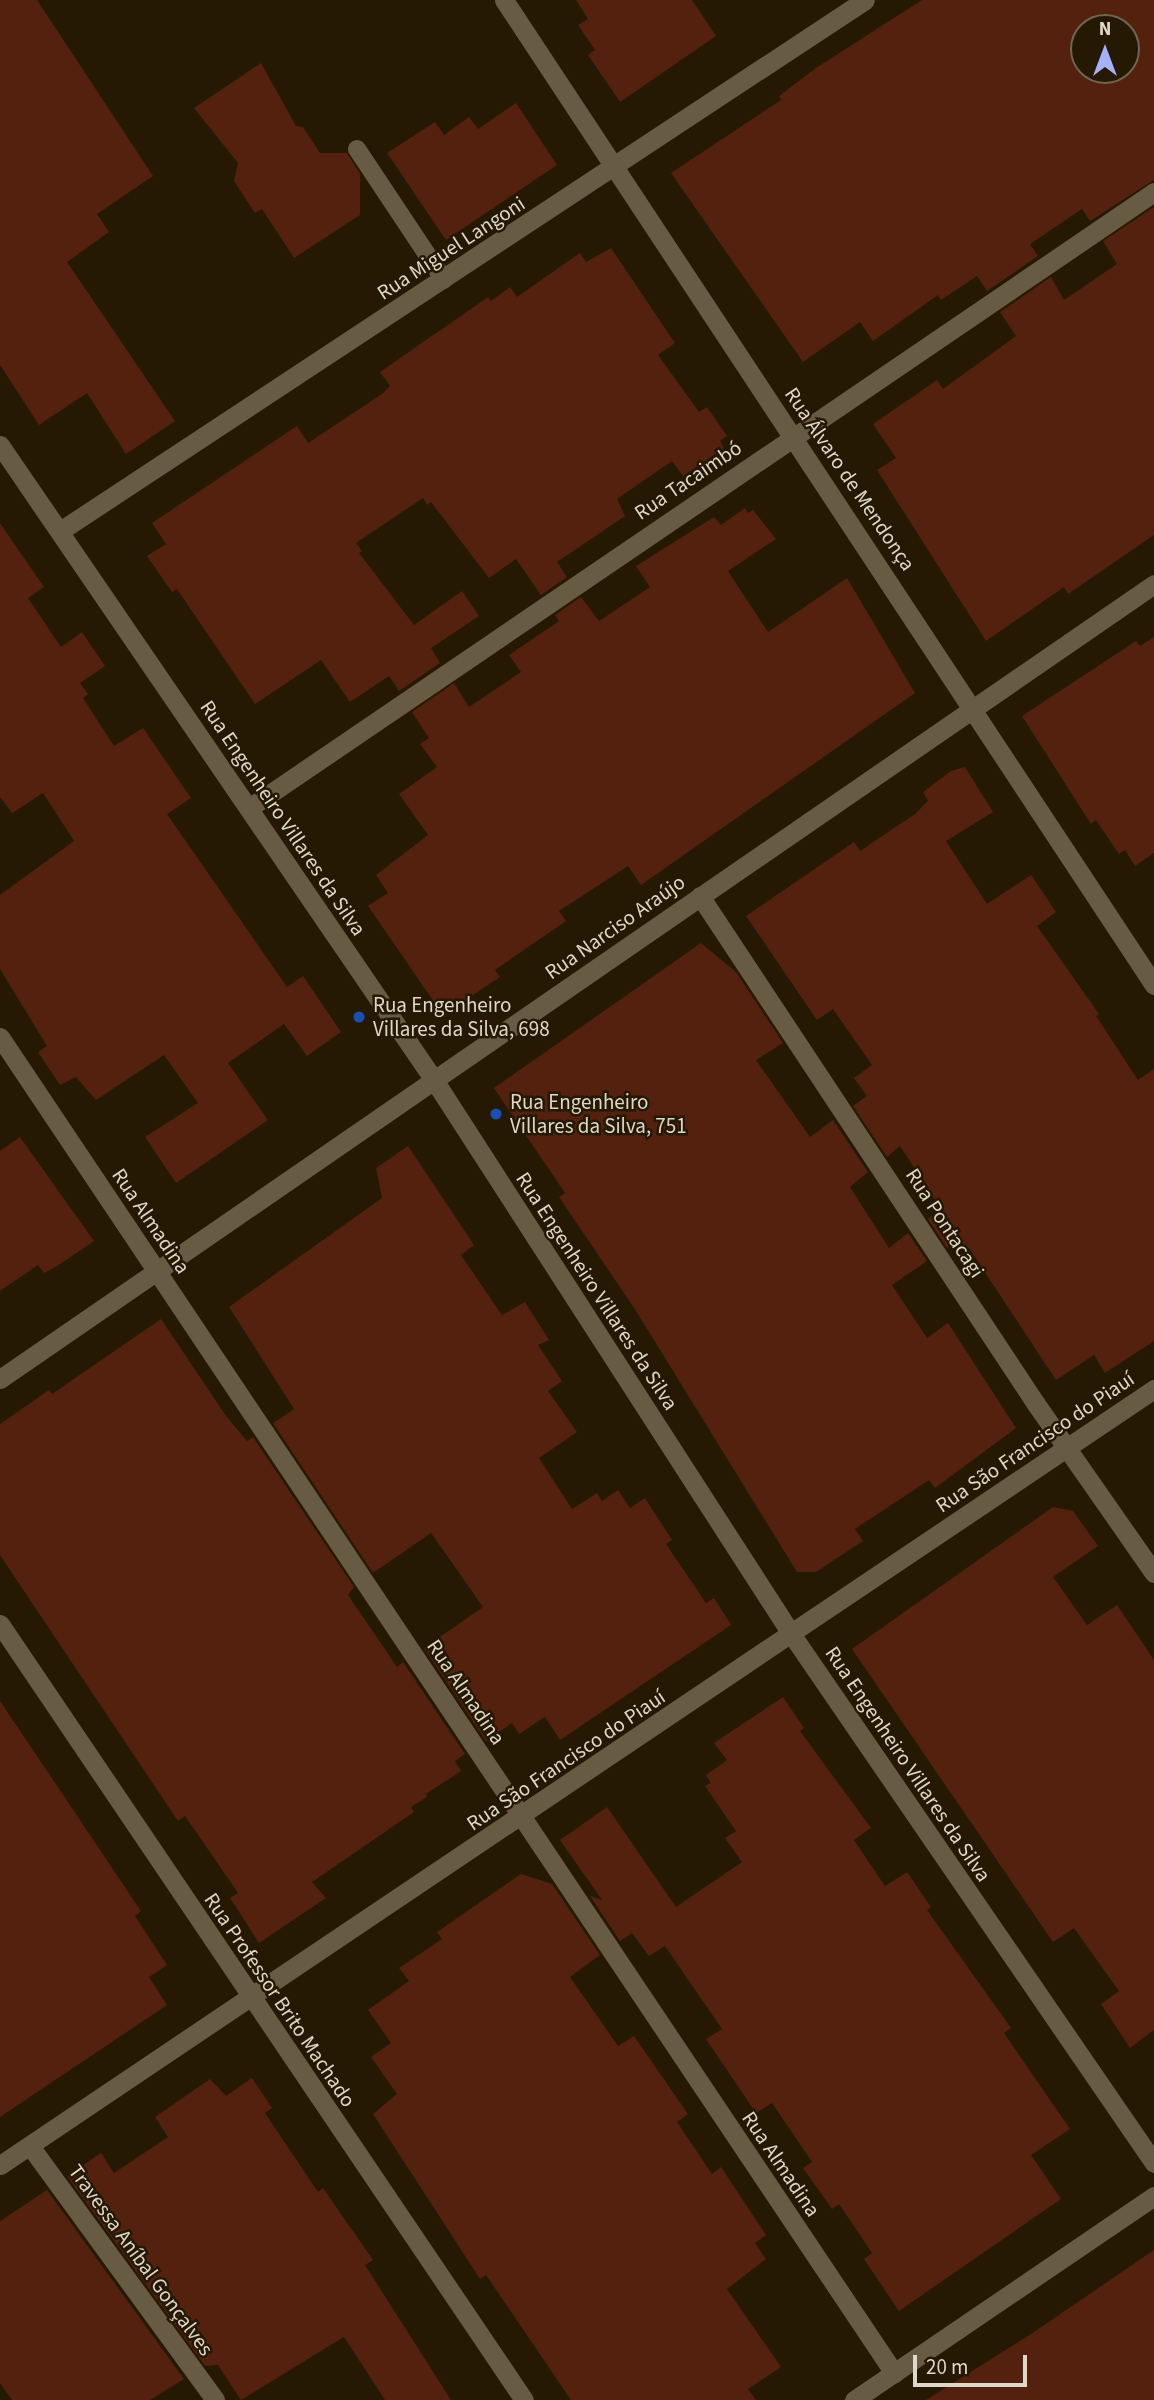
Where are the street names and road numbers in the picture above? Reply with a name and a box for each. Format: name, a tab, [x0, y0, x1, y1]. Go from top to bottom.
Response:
street label: Rua Miguel Langoni	[372, 191, 530, 305]
street label: Rua Álvaro de Mendonça	[779, 383, 921, 575]
street label: Rua Tacaimbó	[630, 435, 746, 525]
street label: Rua Engenheiro Villares da Silva	[195, 696, 371, 940]
street label: Rua Narciso Araújo	[540, 869, 690, 985]
street label: Rua Almadina	[106, 1163, 196, 1279]
street label: Rua Pontacagi	[900, 1164, 990, 1282]
street label: Rua Engenheiro Villares da Silva	[511, 1167, 683, 1415]
street label: Rua São Francisco do Piauí	[931, 1366, 1139, 1518]
street label: Rua Almadina	[421, 1634, 511, 1750]
street label: Rua Engenheiro Villares da Silva	[820, 1642, 996, 1886]
street label: Rua São Francisco do Piauí	[462, 1684, 670, 1836]
street label: Rua Professor Brito Machado	[199, 1888, 361, 2112]
street label: Rua Almadina	[736, 2106, 826, 2222]
street label: Travessa Aníbal Gonçalves	[63, 2160, 219, 2360]

